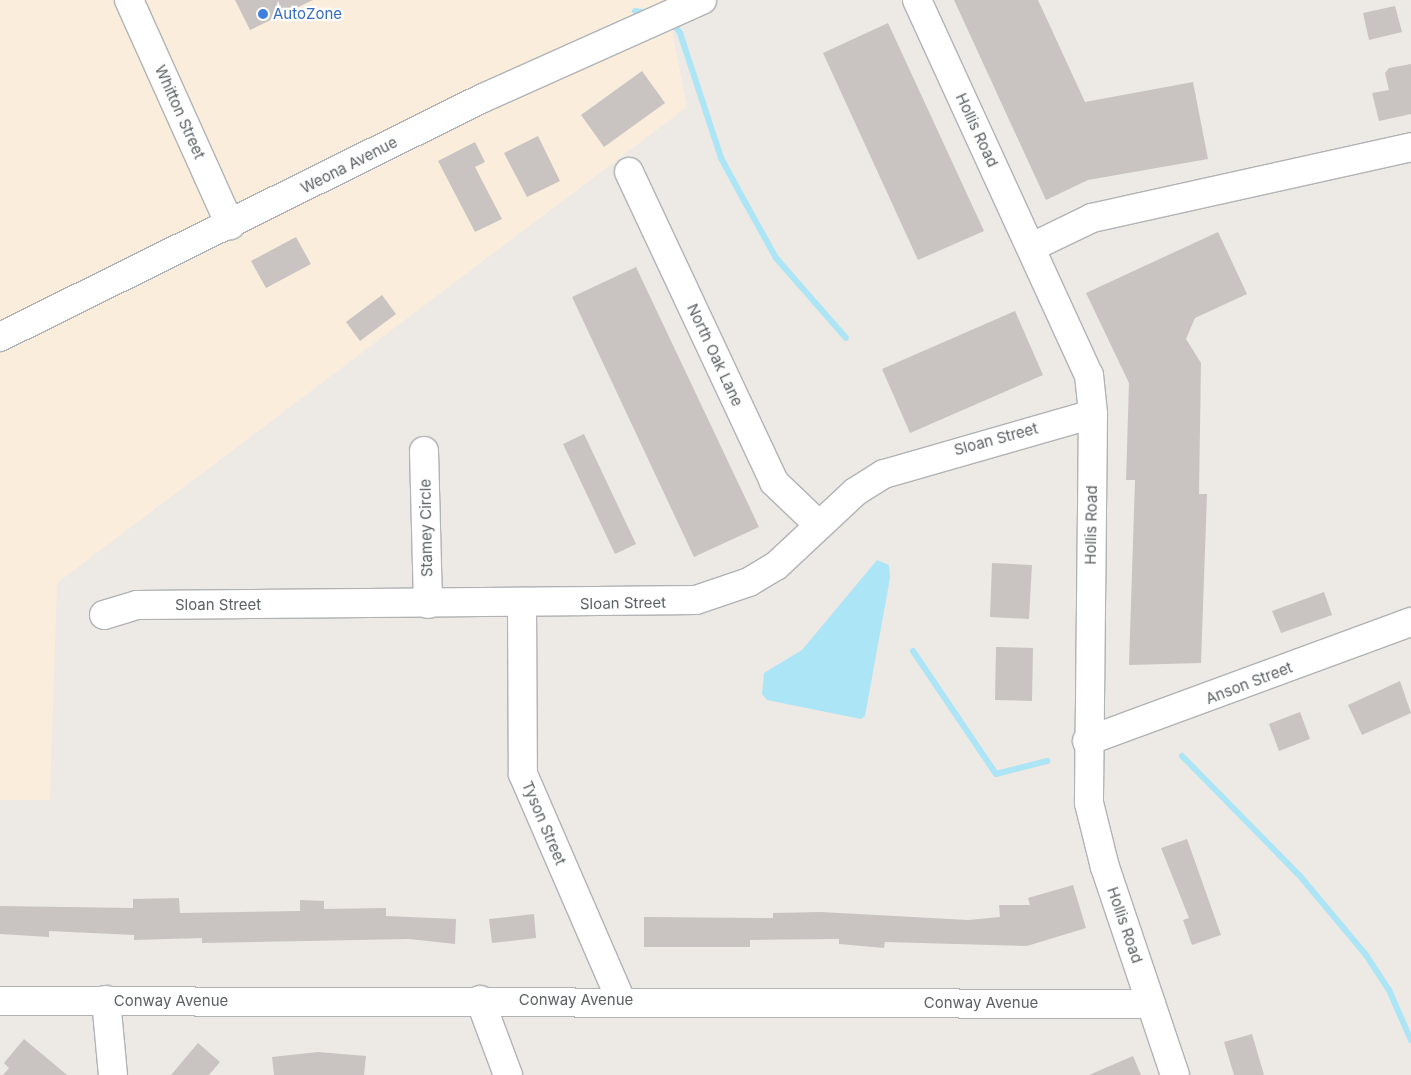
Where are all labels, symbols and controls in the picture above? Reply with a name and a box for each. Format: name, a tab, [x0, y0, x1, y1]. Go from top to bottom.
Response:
place label: AutoZone	[273, 5, 342, 23]
marker: AutoZone	[257, 8, 269, 20]
street label: Whitton Street	[151, 62, 209, 162]
street label: Hollis Road	[952, 90, 1002, 170]
street label: Weona Avenue	[298, 133, 400, 197]
street label: North Oak Lane	[683, 301, 747, 409]
street label: Sloan Street	[952, 419, 1040, 459]
street label: Stamey Circle	[416, 479, 436, 577]
street label: Hollis Road	[1081, 485, 1101, 565]
street label: Sloan Street	[580, 593, 666, 613]
street label: Sloan Street	[175, 596, 261, 614]
street label: Anson Street	[1203, 658, 1295, 708]
street label: Tyson Street	[518, 778, 570, 868]
street label: Hollis Road	[1104, 885, 1146, 965]
street label: Conway Avenue	[519, 991, 633, 1009]
street label: Conway Avenue	[114, 992, 228, 1010]
street label: Conway Avenue	[924, 994, 1038, 1012]

